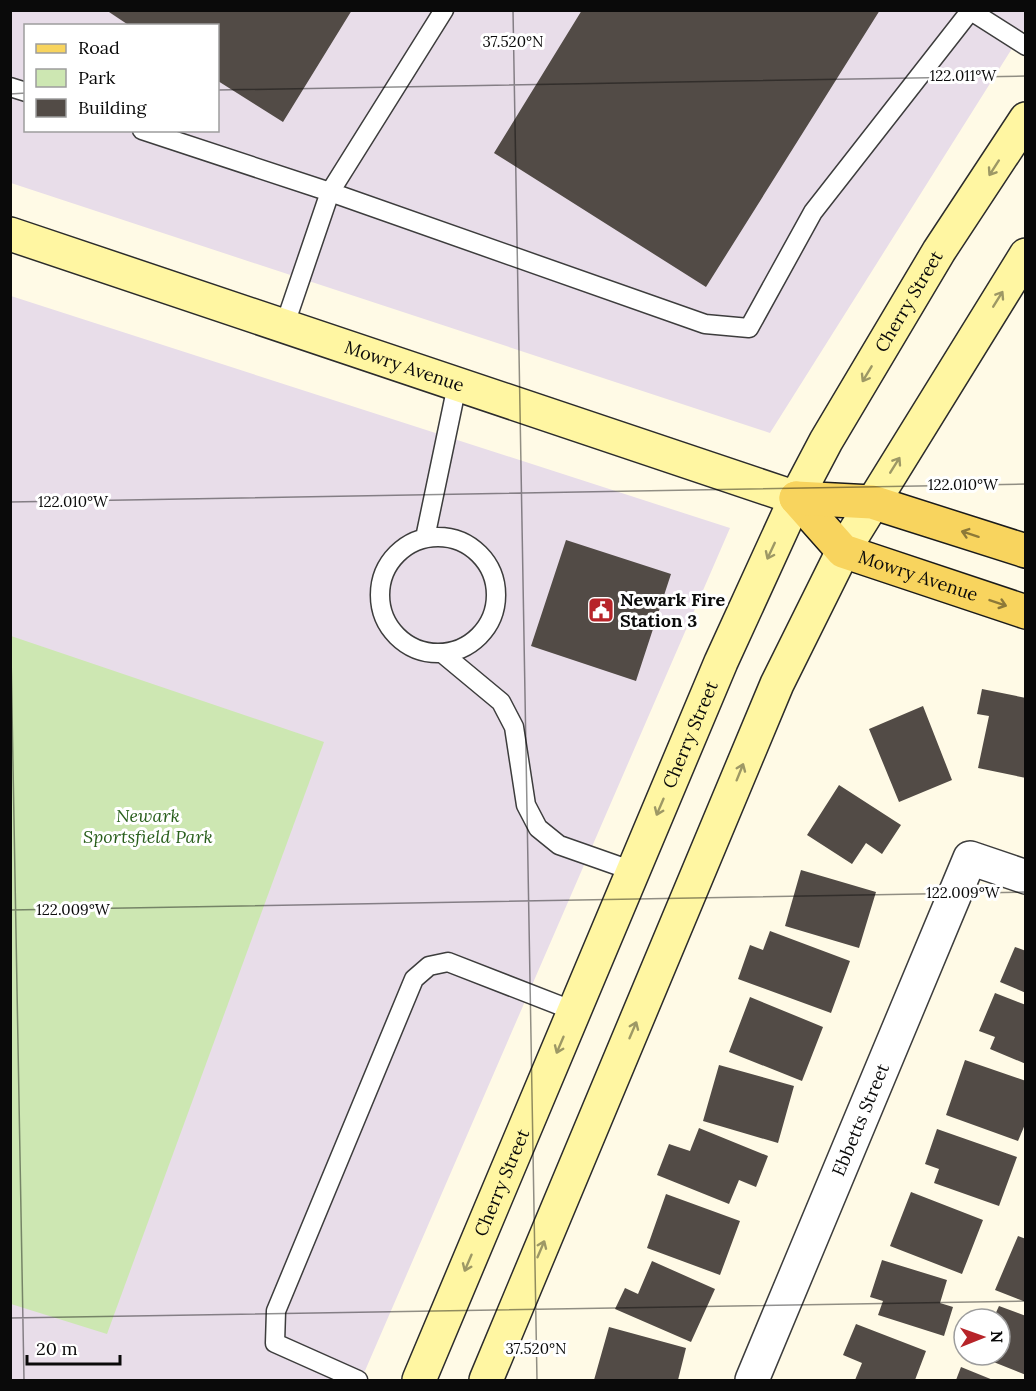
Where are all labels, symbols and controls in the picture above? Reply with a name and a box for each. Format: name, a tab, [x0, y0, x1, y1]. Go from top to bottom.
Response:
legend	[24, 24, 219, 132]
text: 37.520°N	[483, 32, 544, 51]
text: Road	[78, 36, 120, 59]
text: Park	[78, 66, 116, 89]
text: 122.011°W	[930, 66, 997, 85]
text: Building	[78, 96, 148, 119]
one-way arrow	[987, 159, 999, 176]
street label: Cherry Street	[869, 246, 948, 356]
one-way arrow	[992, 291, 1004, 308]
street label: Mowry Avenue	[342, 335, 467, 397]
one-way arrow	[860, 365, 872, 382]
one-way arrow	[890, 457, 902, 474]
text: 122.010°W	[928, 475, 999, 494]
text: 122.010°W	[38, 492, 109, 511]
one-way arrow	[961, 527, 980, 538]
one-way arrow	[764, 541, 776, 559]
street label: Mowry Avenue	[855, 545, 981, 606]
place label: Newark Fire Station 3	[620, 588, 725, 632]
public building icon: Newark Fire Station 3	[586, 595, 616, 625]
one-way arrow	[988, 598, 1007, 609]
street label: Cherry Street	[657, 677, 723, 792]
one-way arrow	[735, 764, 746, 782]
one-way arrow	[654, 797, 665, 816]
park label: Newark Sportsfield Park	[83, 804, 213, 848]
text: 122.009°W	[926, 883, 1001, 902]
text: 122.009°W	[36, 900, 111, 919]
one-way arrow	[628, 1022, 639, 1040]
one-way arrow	[554, 1035, 565, 1053]
street label: Ebbetts Street	[826, 1060, 894, 1179]
street label: Cherry Street	[469, 1125, 534, 1240]
one-way arrow	[537, 1240, 548, 1258]
one-way arrow	[462, 1253, 473, 1272]
north arrow	[952, 1307, 1012, 1367]
scale bar	[27, 1328, 120, 1366]
text: N	[987, 1330, 1007, 1343]
text: 20 m	[36, 1337, 78, 1360]
text: 37.520°N	[506, 1339, 567, 1358]

